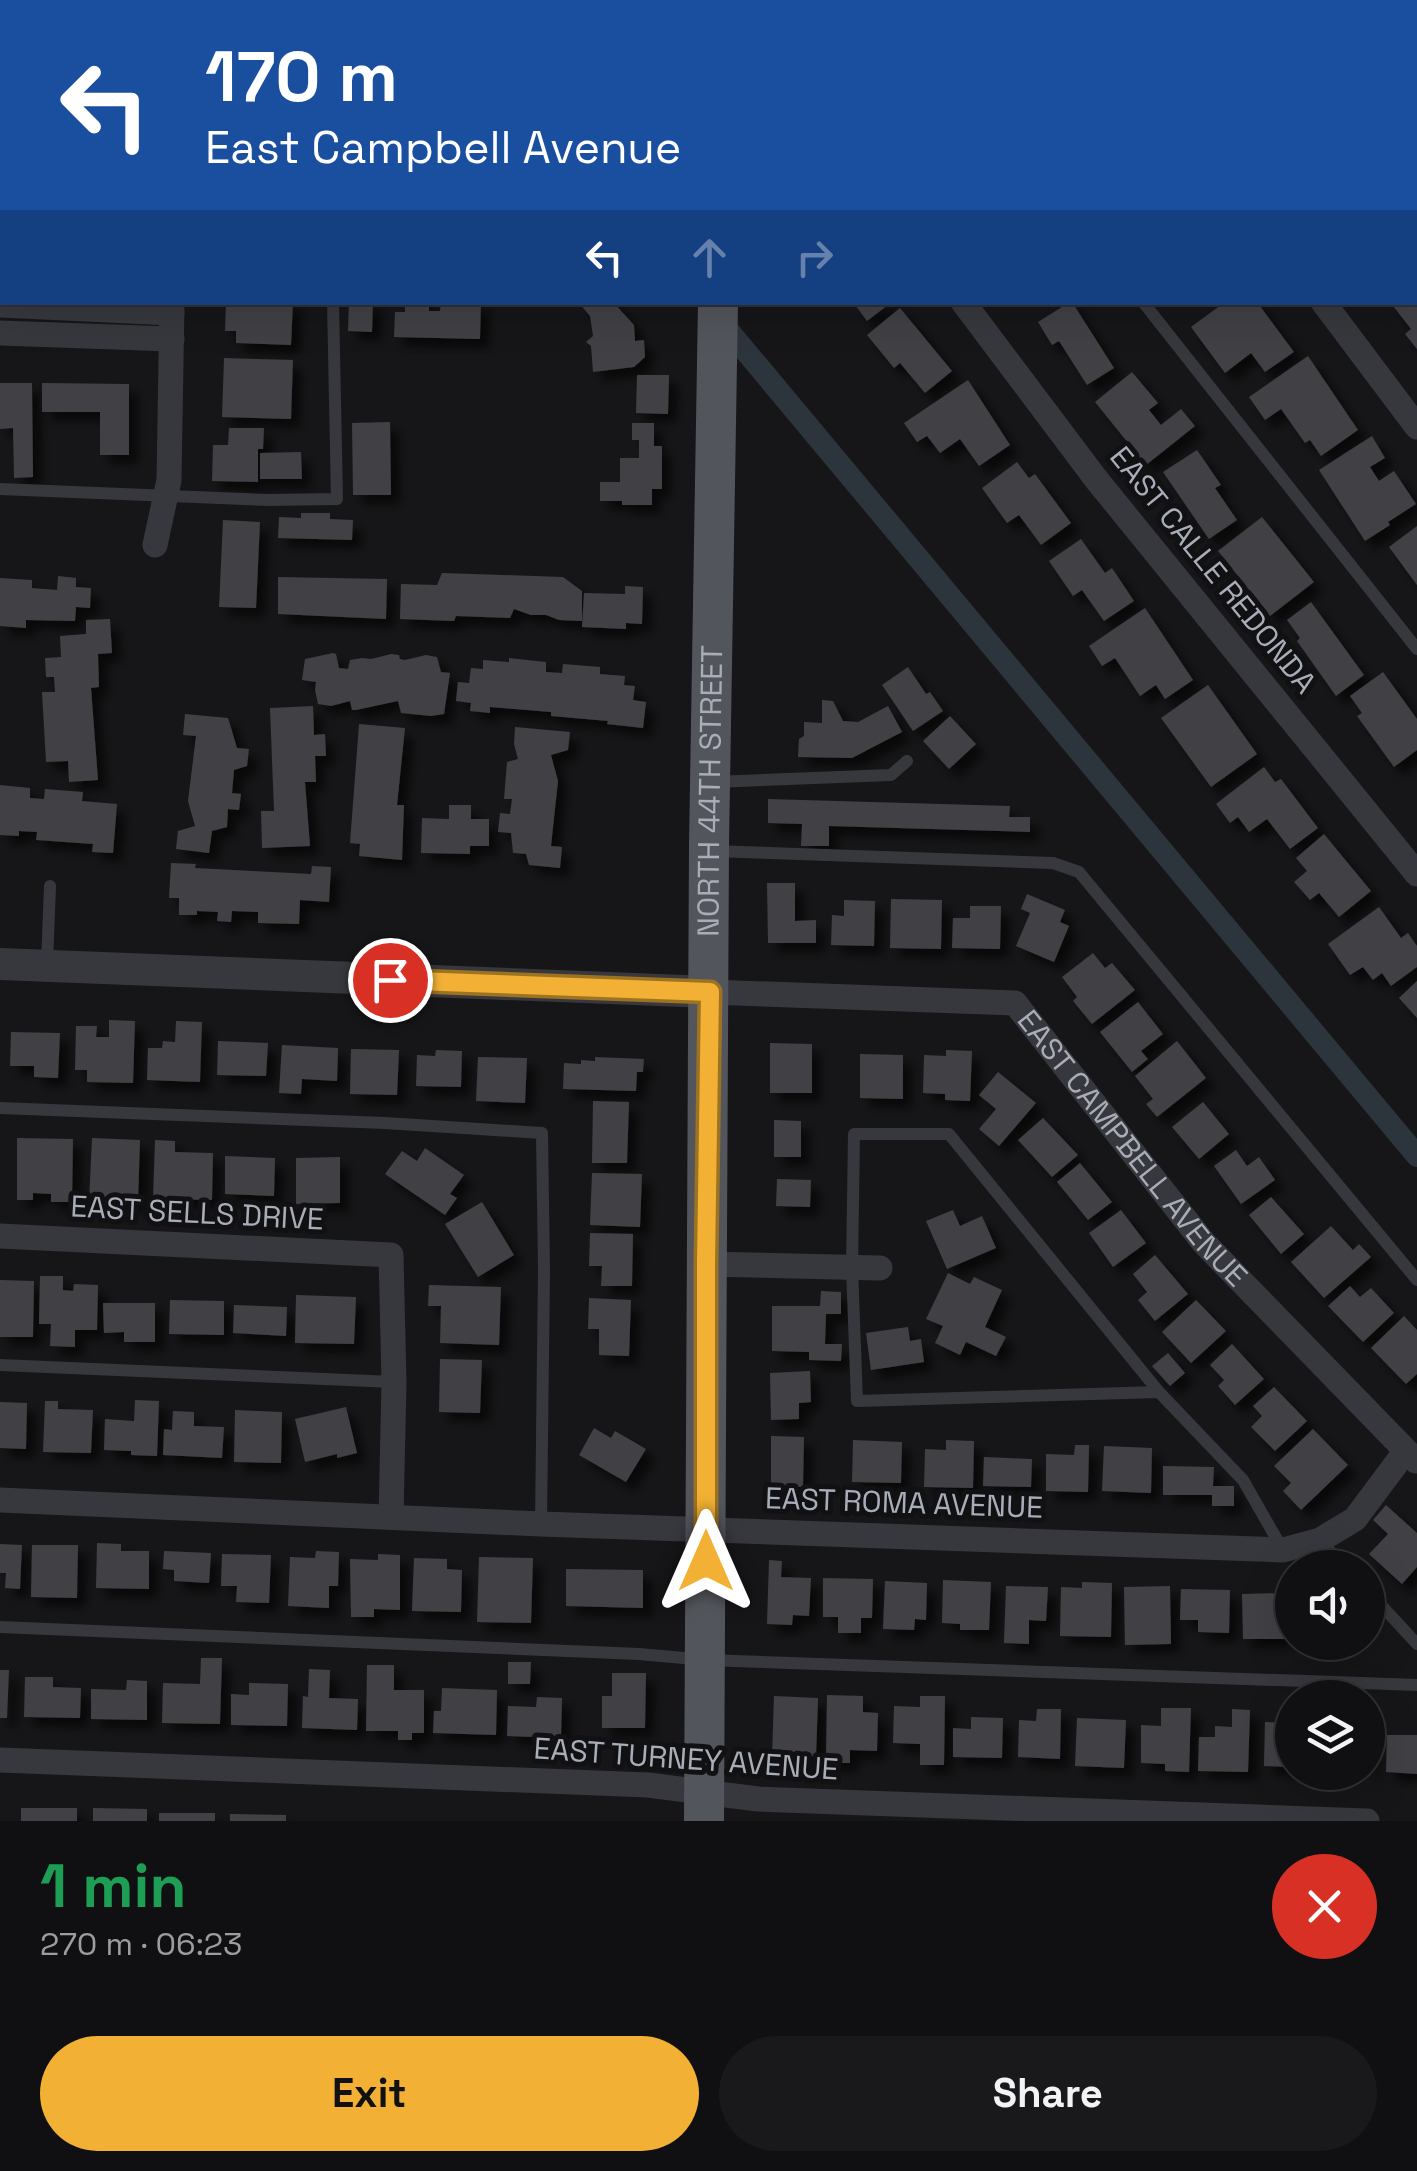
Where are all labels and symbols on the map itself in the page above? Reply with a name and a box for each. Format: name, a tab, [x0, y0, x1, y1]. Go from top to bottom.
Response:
street label: EAST CALLE REDONDA	[1102, 438, 1325, 701]
street label: NORTH 44TH STREET	[689, 645, 731, 937]
pin	[348, 938, 433, 1023]
street label: EAST CAMPBELL AVENUE	[1009, 1002, 1256, 1295]
street label: EAST SELLS DRIVE	[69, 1186, 325, 1239]
street label: EAST ROMA AVENUE	[764, 1478, 1044, 1527]
position arrow	[654, 1509, 758, 1613]
street label: EAST TURNEY AVENUE	[532, 1728, 840, 1789]

